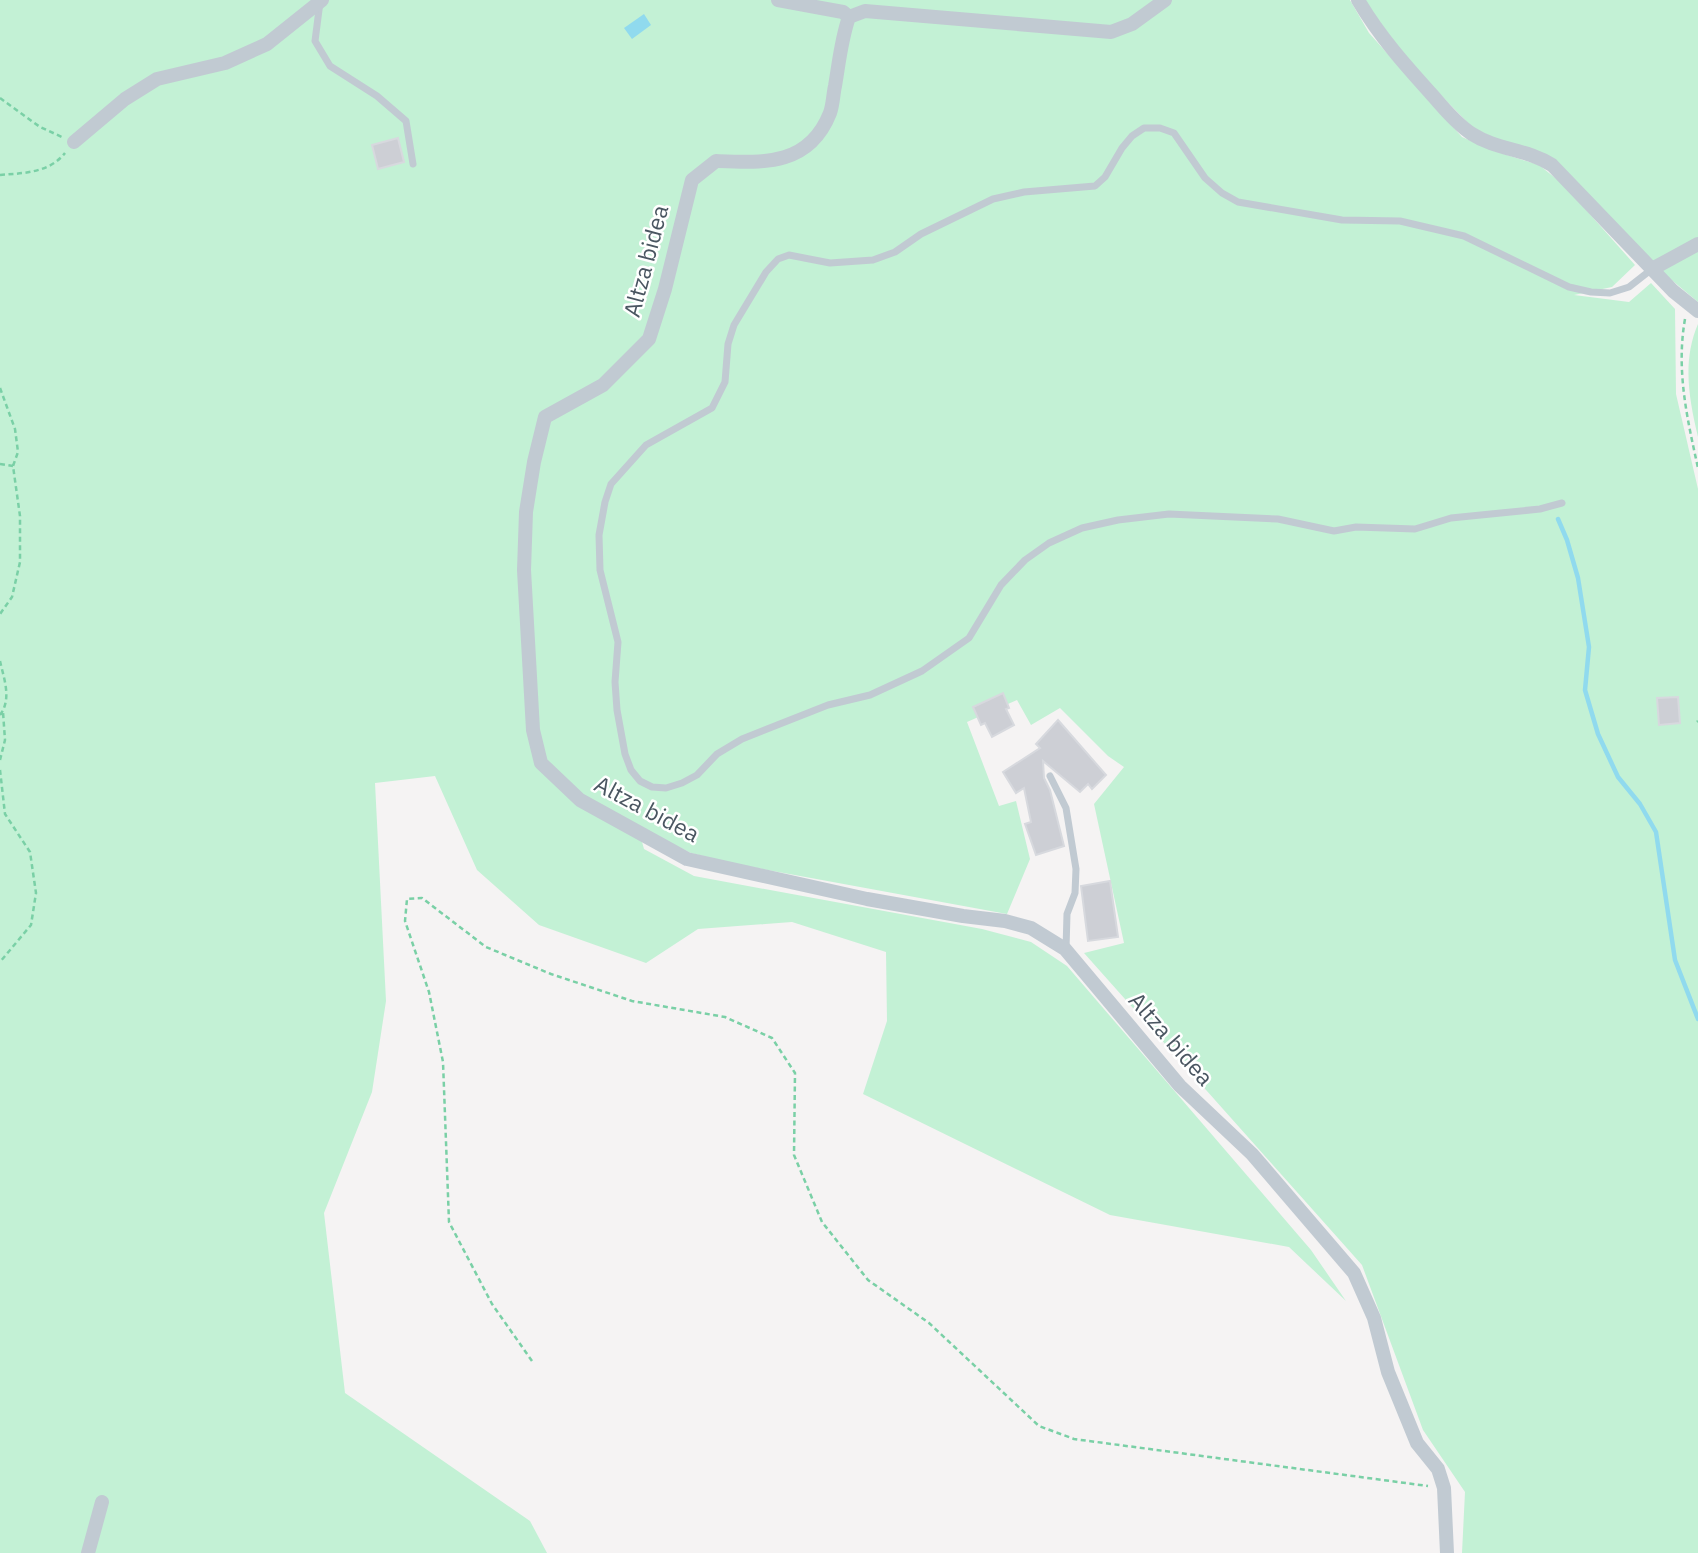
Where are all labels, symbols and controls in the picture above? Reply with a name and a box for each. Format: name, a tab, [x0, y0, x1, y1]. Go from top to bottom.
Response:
street label: Altza bidea	[616, 201, 674, 320]
street label: Altza bidea	[590, 768, 705, 848]
street label: Altza bidea	[1123, 985, 1221, 1091]

